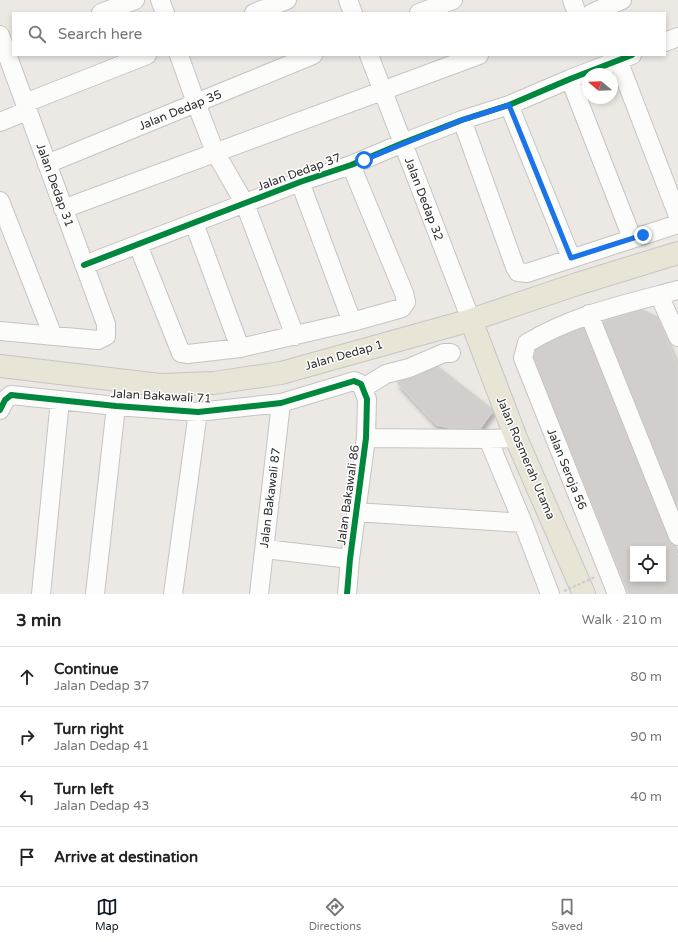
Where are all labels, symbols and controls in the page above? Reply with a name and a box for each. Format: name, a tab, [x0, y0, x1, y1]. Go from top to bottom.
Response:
search box	[12, 12, 666, 56]
icon: search	[26, 23, 48, 45]
text: Search here	[58, 25, 142, 43]
north arrow	[582, 68, 618, 104]
street label: Jalan Dedap 35	[137, 87, 223, 133]
street label: Jalan Dedap 31	[33, 141, 77, 229]
street label: Jalan Dedap 37	[255, 150, 343, 194]
route start	[355, 151, 373, 169]
street label: Jalan Dedap 32	[402, 155, 446, 243]
route end	[634, 226, 652, 244]
street label: Jalan Dedap 1	[303, 337, 385, 373]
street label: Jalan Bakawali 71	[110, 386, 212, 406]
street label: Jalan Rosmerah Utama	[494, 395, 558, 521]
street label: Jalan Seroja 56	[544, 426, 590, 512]
street label: Jalan Bakawali 86	[334, 444, 362, 546]
street label: Jalan Bakawali 87	[257, 447, 283, 549]
map controls	[630, 546, 666, 582]
button: locate	[630, 546, 666, 582]
text: 3 min	[16, 610, 61, 631]
text: Walk · 210 m	[582, 612, 662, 628]
text: Continue	[54, 660, 118, 678]
icon: ahead	[16, 666, 38, 688]
text: 80 m	[630, 669, 662, 685]
text: Jalan Dedap 37	[54, 678, 150, 694]
text: Turn right	[54, 720, 124, 738]
icon: right	[16, 726, 38, 748]
text: 90 m	[630, 729, 662, 745]
text: Jalan Dedap 41	[54, 738, 150, 754]
text: Turn left	[54, 780, 114, 798]
icon: left	[16, 786, 38, 808]
text: 40 m	[630, 789, 662, 805]
text: Jalan Dedap 43	[54, 798, 150, 814]
icon: arrive	[16, 846, 38, 868]
text: Arrive at destination	[54, 848, 198, 866]
tab: Map	[95, 896, 119, 933]
tab: Directions	[309, 896, 361, 933]
tab: Saved	[551, 896, 583, 933]

